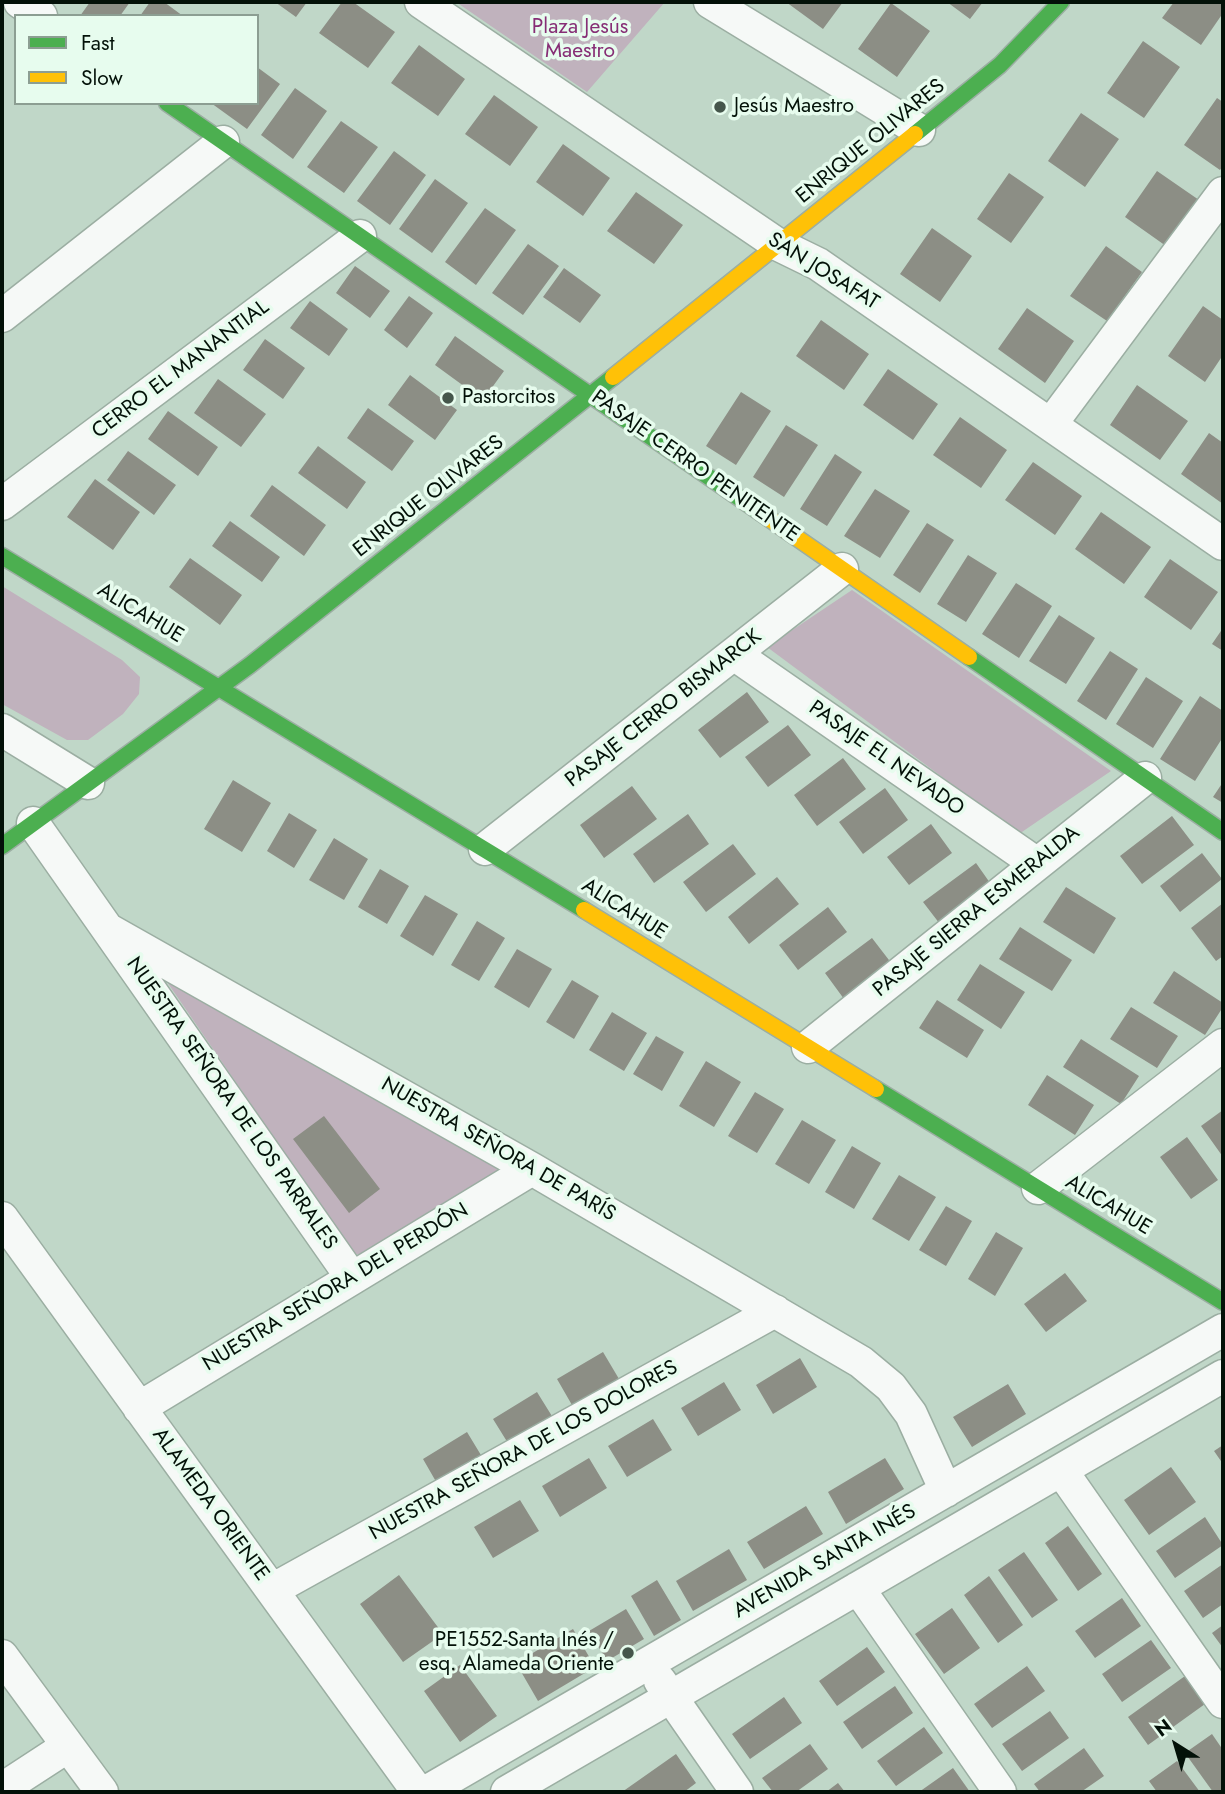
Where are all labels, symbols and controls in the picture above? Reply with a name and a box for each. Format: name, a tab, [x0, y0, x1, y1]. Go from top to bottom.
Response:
legend	[14, 14, 259, 105]
park label: Plaza Jesús Maestro	[532, 15, 628, 65]
text: Fast	[81, 28, 114, 58]
text: Slow	[81, 63, 123, 93]
street label: ENRIQUE OLIVARES	[792, 74, 950, 210]
place label: Jesús Maestro	[734, 94, 854, 120]
marker: Jesús Maestro	[712, 99, 728, 115]
street label: SAN JOSAFAT	[763, 228, 883, 316]
street label: CERRO EL MANANTIAL	[88, 295, 274, 445]
place label: Pastorcitos	[462, 385, 555, 411]
street label: PASAJE CERRO PENITENTE	[586, 386, 804, 548]
marker: Pastorcitos	[440, 390, 456, 406]
street label: ENRIQUE OLIVARES	[349, 430, 509, 564]
street label: ALICAHUE	[92, 578, 188, 650]
street label: PASAJE CERRO BISMARCK	[561, 625, 767, 793]
street label: PASAJE EL NEVADO	[804, 696, 968, 822]
street label: PASAJE SIERRA ESMERALDA	[869, 821, 1085, 1003]
street label: ALICAHUE	[577, 874, 671, 946]
street label: NUESTRA SEÑORA DE LOS PARRALES	[120, 953, 342, 1255]
street label: NUESTRA SEÑORA DE PARÍS	[376, 1072, 620, 1228]
street label: ALICAHUE	[1060, 1170, 1156, 1242]
street label: NUESTRA SEÑORA DEL PERDÓN	[199, 1199, 473, 1377]
street label: NUESTRA SEÑORA DE LOS DOLORES	[366, 1356, 682, 1546]
street label: ALAMEDA ORIENTE	[146, 1424, 274, 1586]
street label: AVENIDA SANTA INÉS	[729, 1500, 921, 1624]
place label: PE1552-Santa Inés / esq. Alameda Oriente	[419, 1628, 614, 1678]
marker: PE1552-Santa Inés / esq. Alameda Oriente	[620, 1645, 636, 1661]
north arrow	[1141, 1710, 1211, 1780]
text: N	[1149, 1713, 1177, 1743]

